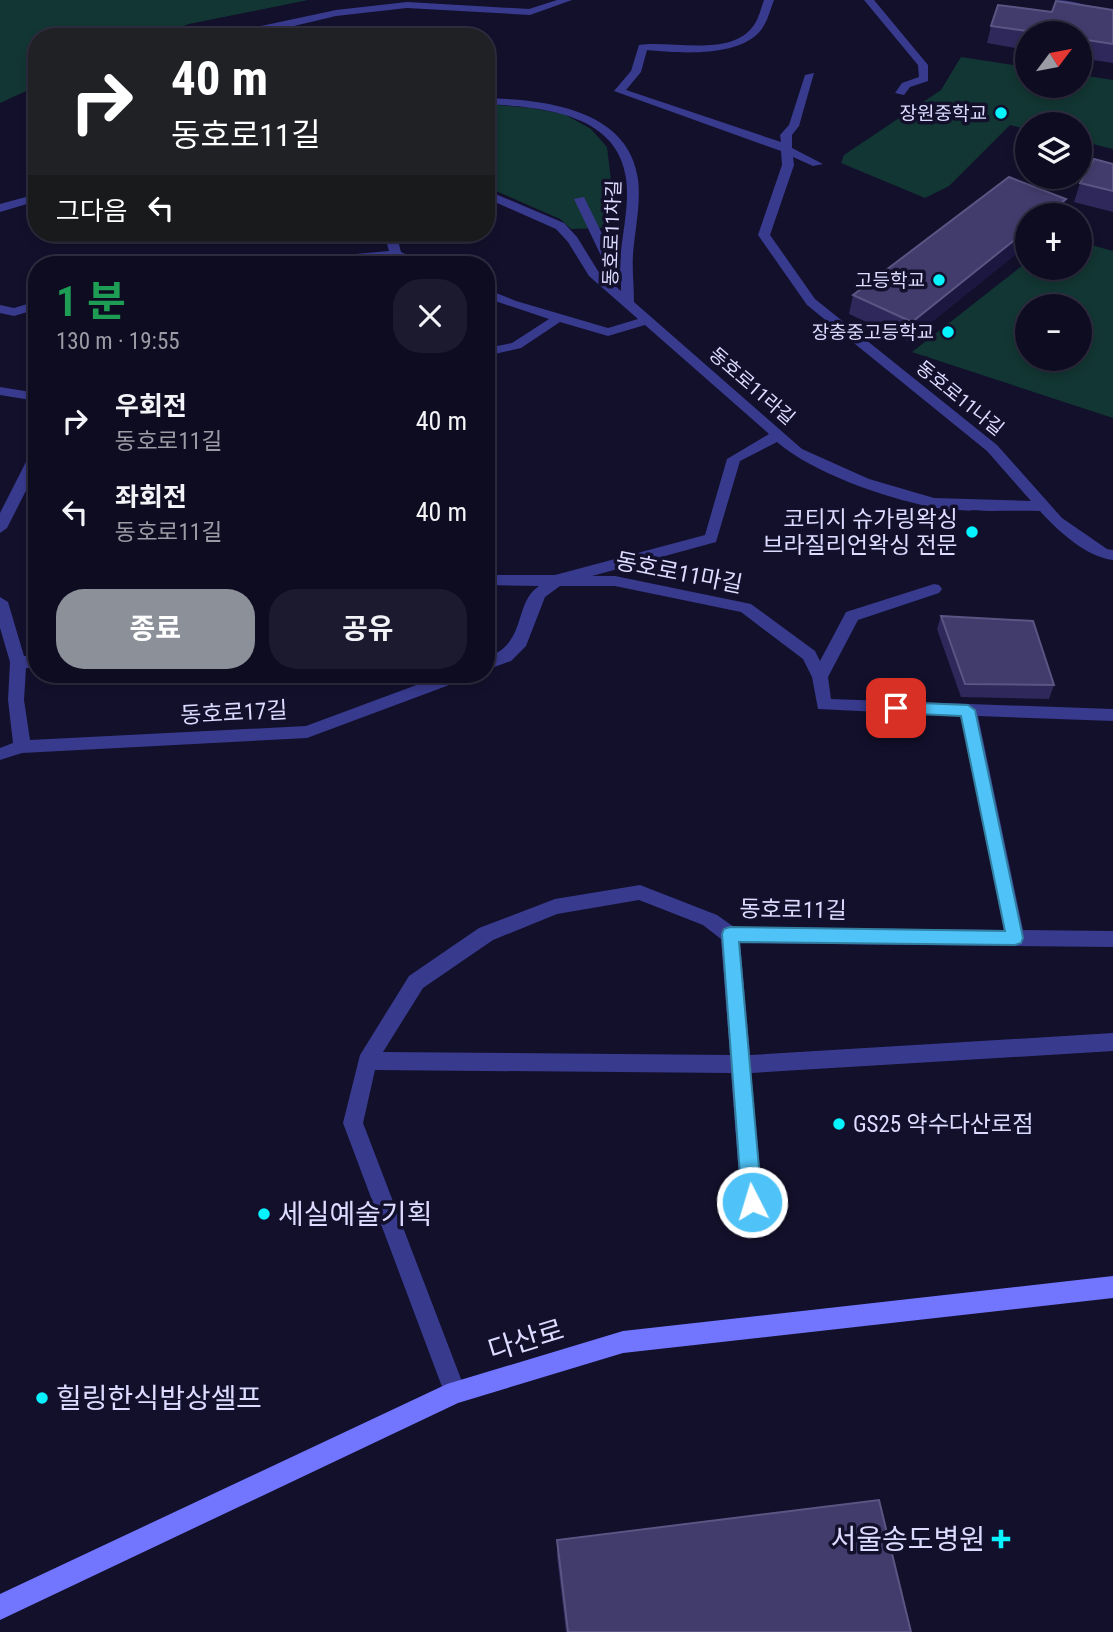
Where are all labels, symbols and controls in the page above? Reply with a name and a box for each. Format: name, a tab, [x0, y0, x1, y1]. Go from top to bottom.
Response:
north arrow	[1015, 21, 1092, 98]
map controls	[1015, 21, 1092, 371]
text: 40 m	[171, 50, 268, 107]
icon: right	[56, 56, 147, 147]
place label: 장원중학교	[900, 102, 987, 125]
marker: 장원중학교	[993, 105, 1009, 121]
button: layers	[1015, 112, 1092, 189]
text: 동호로11길	[171, 116, 320, 154]
street label: 동호로11차길	[599, 180, 625, 286]
icon: left	[142, 189, 180, 227]
text: 그다음	[56, 196, 128, 226]
button: +	[1015, 203, 1092, 280]
place label: 고등학교	[855, 269, 925, 292]
marker: 고등학교	[931, 272, 947, 288]
text: 1 분	[56, 277, 126, 326]
button: close	[393, 279, 467, 353]
button: −	[1015, 294, 1092, 371]
place label: 장충중고등학교	[812, 321, 934, 344]
marker: 장충중고등학교	[940, 324, 956, 340]
text: 130 m · 19:55	[56, 328, 180, 355]
street label: 동호로11라길	[704, 342, 800, 430]
street label: 동호로11나길	[912, 356, 1008, 440]
text: 우회전	[115, 391, 187, 421]
icon: right	[56, 402, 94, 440]
text: 40 m	[416, 406, 467, 436]
text: 동호로11길	[115, 428, 222, 455]
text: 좌회전	[115, 482, 187, 512]
icon: left	[56, 493, 94, 531]
text: 40 m	[416, 497, 467, 527]
place label: 코티지 슈가링왁싱 브라질리언왁싱 전문	[762, 506, 958, 559]
text: 동호로11길	[115, 519, 222, 546]
marker: 코티지 슈가링왁싱 브라질리언왁싱 전문	[964, 524, 980, 540]
street label: 동호로11마길	[613, 547, 745, 599]
button: 종료	[56, 589, 255, 669]
button: 공유	[269, 589, 467, 669]
pin	[866, 678, 926, 738]
icon: arrive	[877, 689, 915, 727]
street label: 동호로17길	[180, 697, 288, 729]
street label: 동호로11길	[739, 896, 847, 924]
place label: GS25 약수다산로점	[853, 1111, 1033, 1138]
marker: GS25 약수다산로점	[831, 1116, 847, 1132]
position arrow	[715, 1165, 789, 1239]
place label: 세실예술기획	[278, 1198, 433, 1231]
marker: 세실예술기획	[256, 1206, 272, 1222]
street label: 다산로	[484, 1313, 568, 1367]
place label: 힐링한식밥상셀프	[56, 1382, 262, 1415]
marker: 힐링한식밥상셀프	[34, 1390, 50, 1406]
place label: 서울송도병원	[830, 1523, 985, 1556]
marker: 서울송도병원	[991, 1529, 1011, 1549]

